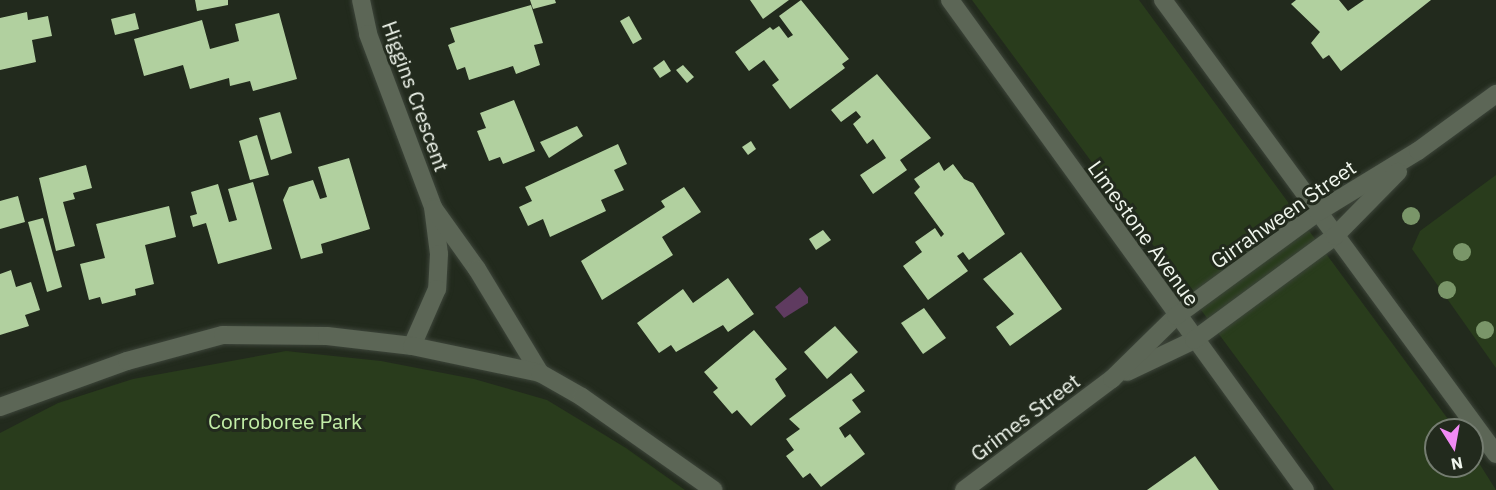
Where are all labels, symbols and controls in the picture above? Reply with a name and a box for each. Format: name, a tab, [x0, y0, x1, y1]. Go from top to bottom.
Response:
street label: Higgins Crescent	[377, 17, 455, 175]
street label: Girrahween Street	[1205, 154, 1361, 274]
street label: Limestone Avenue	[1083, 155, 1205, 311]
street label: Grimes Street	[965, 368, 1085, 466]
park label: Corroboree Park	[208, 408, 362, 434]
north arrow	[1424, 418, 1484, 478]
text: N	[1449, 453, 1465, 475]

